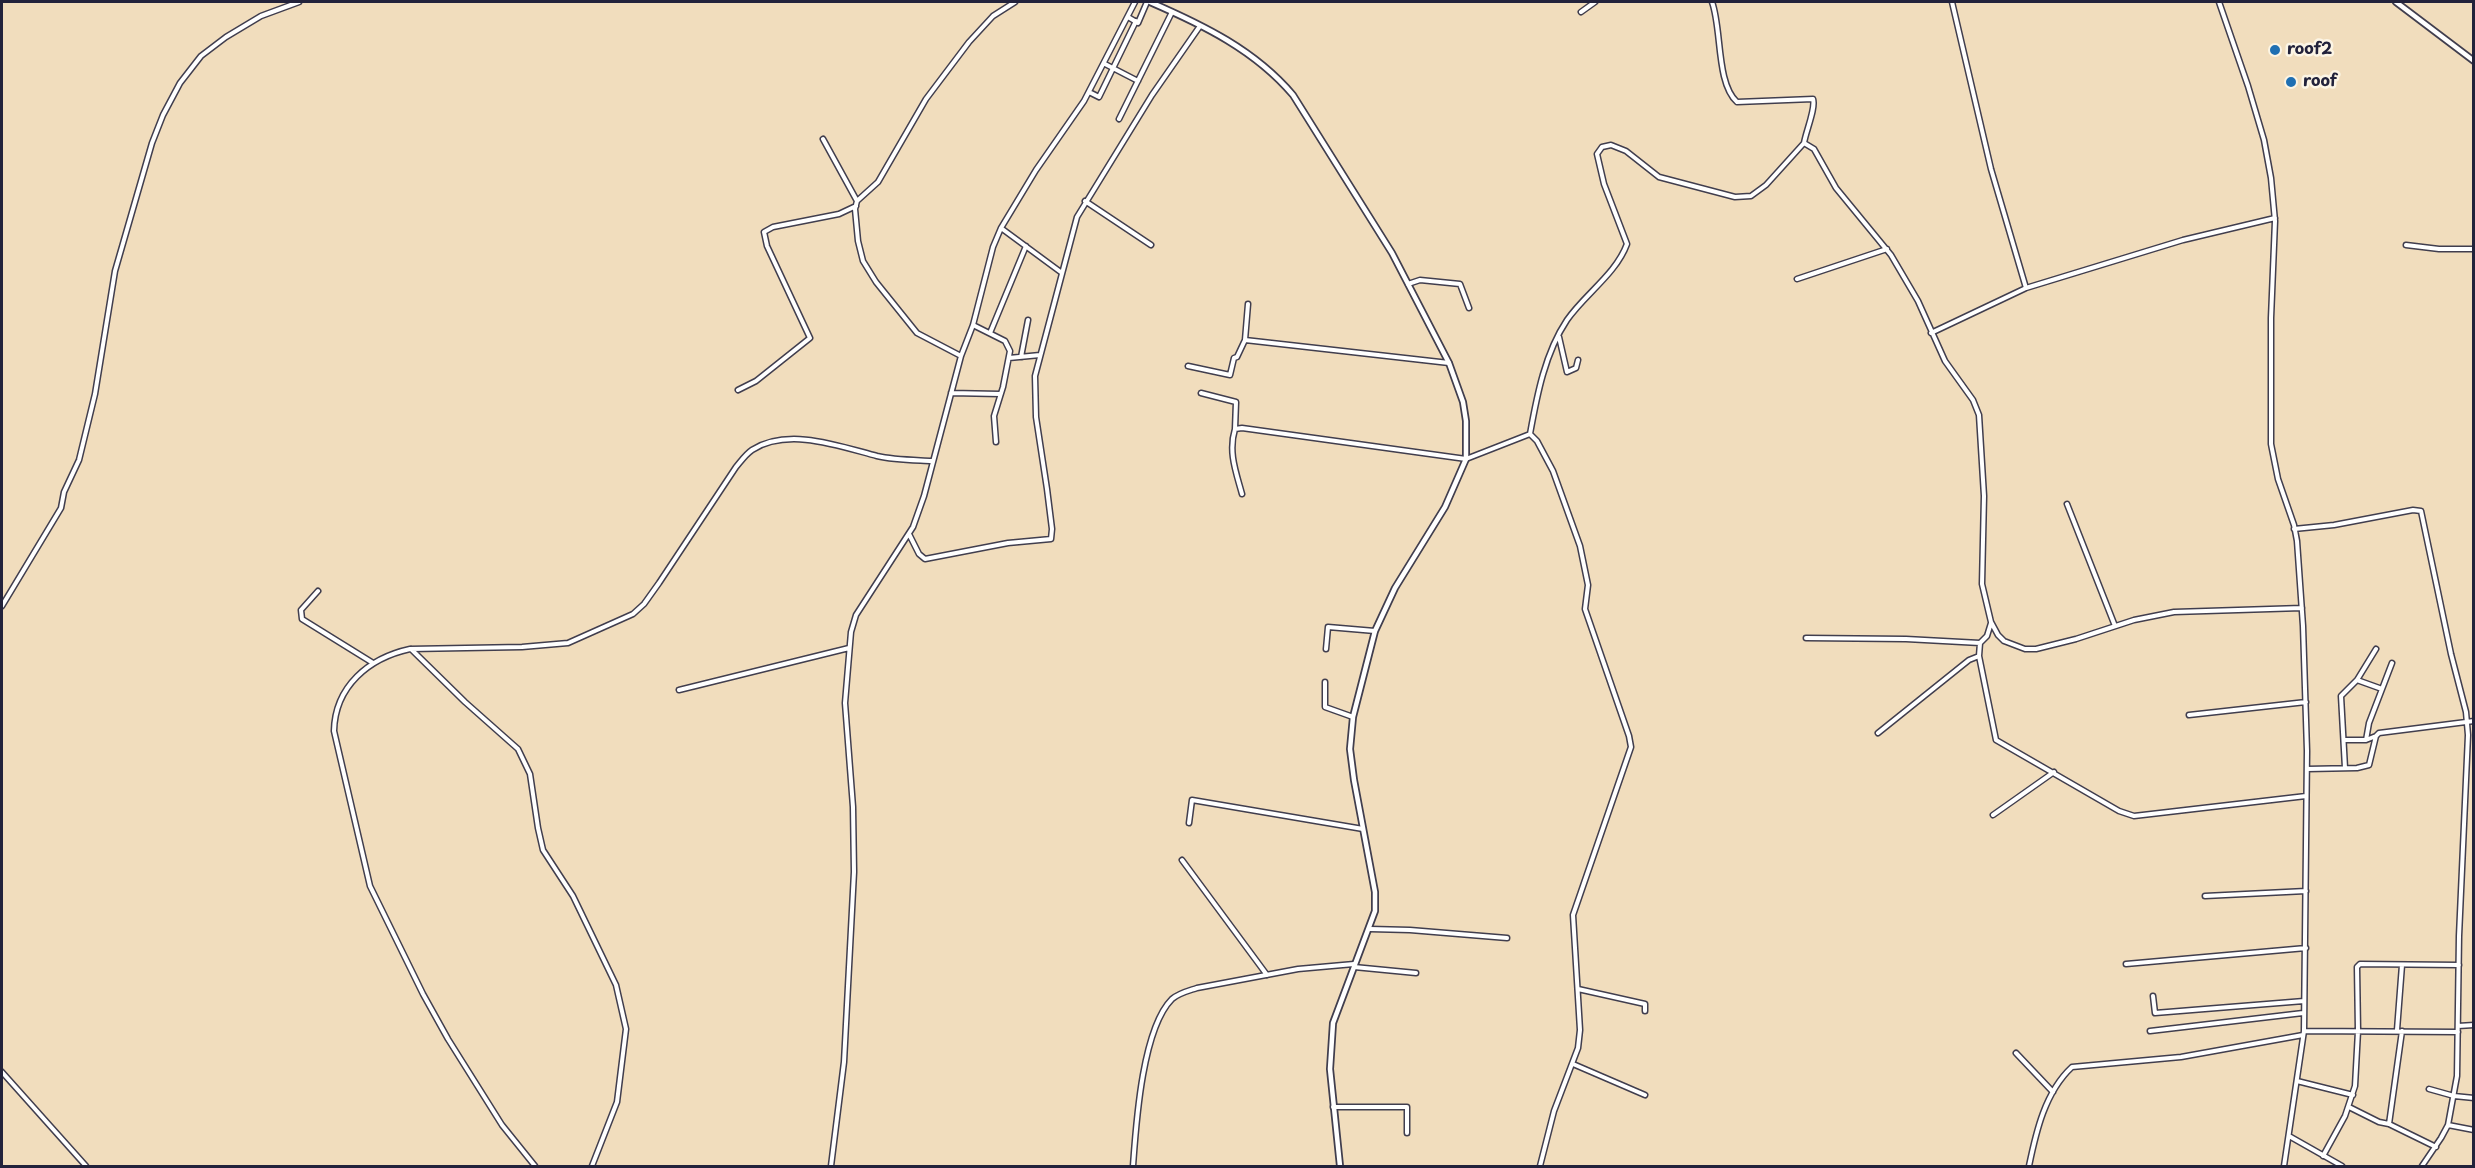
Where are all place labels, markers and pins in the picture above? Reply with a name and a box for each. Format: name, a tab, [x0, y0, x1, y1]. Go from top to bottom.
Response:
place label: roof2	[2287, 40, 2332, 60]
marker: roof2	[2268, 43, 2282, 57]
place label: roof	[2303, 72, 2337, 92]
marker: roof	[2284, 75, 2298, 89]

